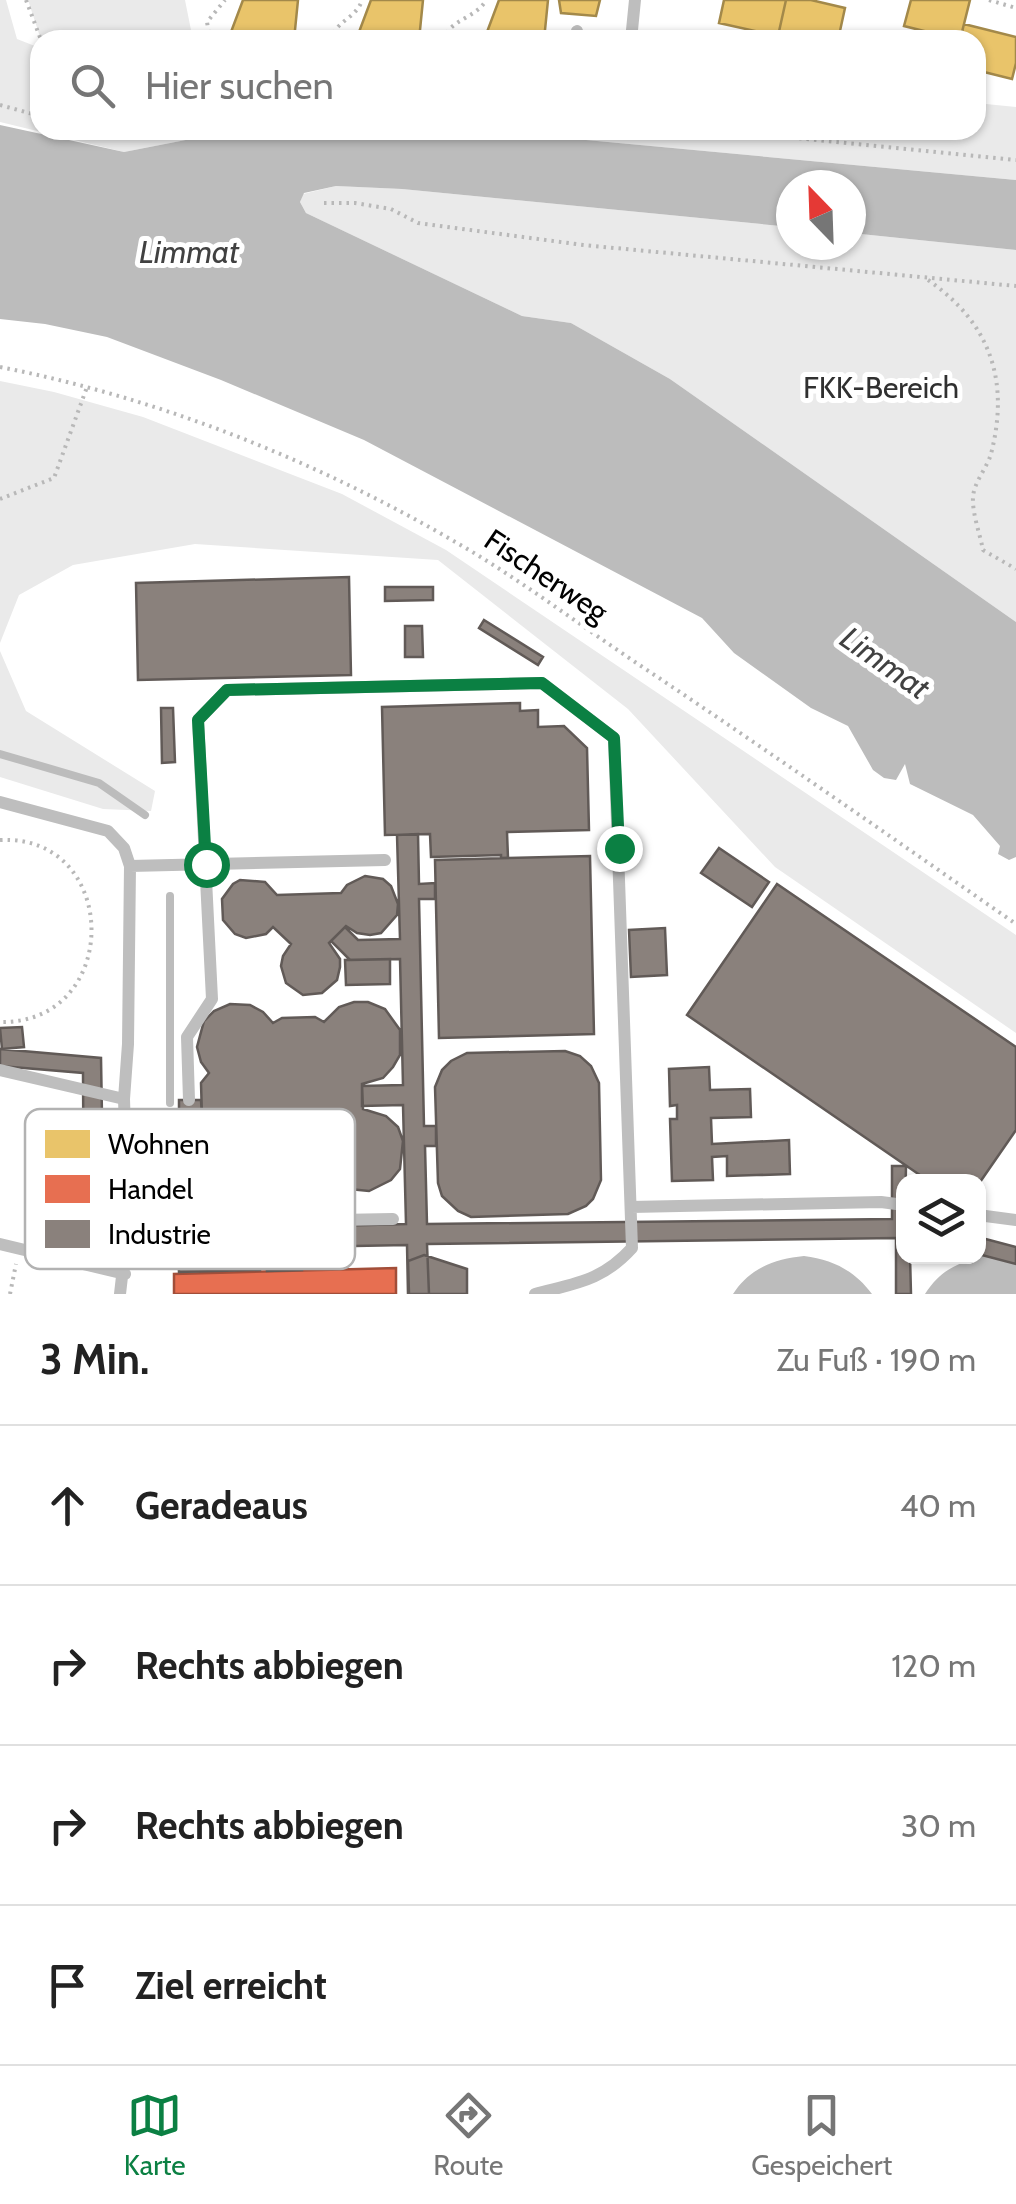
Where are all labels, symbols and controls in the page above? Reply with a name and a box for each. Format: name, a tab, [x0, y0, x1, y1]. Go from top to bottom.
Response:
search box	[30, 30, 986, 140]
icon: search	[65, 58, 120, 113]
text: Hier suchen	[145, 62, 334, 109]
north arrow	[776, 170, 866, 260]
water label: Limmat	[139, 232, 240, 271]
park label: FKK-Bereich	[803, 369, 959, 406]
street label: Fischerweg	[478, 521, 616, 631]
water label: Limmat	[833, 618, 938, 708]
route end	[597, 826, 643, 872]
route start	[184, 842, 230, 888]
legend	[25, 1109, 355, 1269]
text: Wohnen	[108, 1127, 210, 1161]
text: Handel	[108, 1172, 193, 1206]
map controls	[896, 1174, 986, 1264]
button: layers	[896, 1174, 986, 1264]
text: Industrie	[108, 1217, 211, 1251]
text: 3 Min.	[40, 1333, 149, 1385]
text: Zu Fuß · 190 m	[777, 1340, 976, 1379]
icon: ahead	[40, 1478, 95, 1533]
text: Geradeaus	[135, 1482, 308, 1529]
text: 40 m	[900, 1486, 976, 1525]
icon: right	[40, 1638, 95, 1693]
text: Rechts abbiegen	[135, 1642, 404, 1689]
text: 120 m	[891, 1646, 976, 1685]
icon: right	[40, 1798, 95, 1853]
text: Rechts abbiegen	[135, 1802, 404, 1849]
text: 30 m	[901, 1806, 976, 1845]
icon: arrive	[40, 1958, 95, 2013]
text: Ziel erreicht	[135, 1962, 327, 2009]
tab: Karte	[124, 2088, 186, 2182]
tab: Route	[433, 2088, 503, 2182]
tab: Gespeichert	[751, 2088, 892, 2182]

